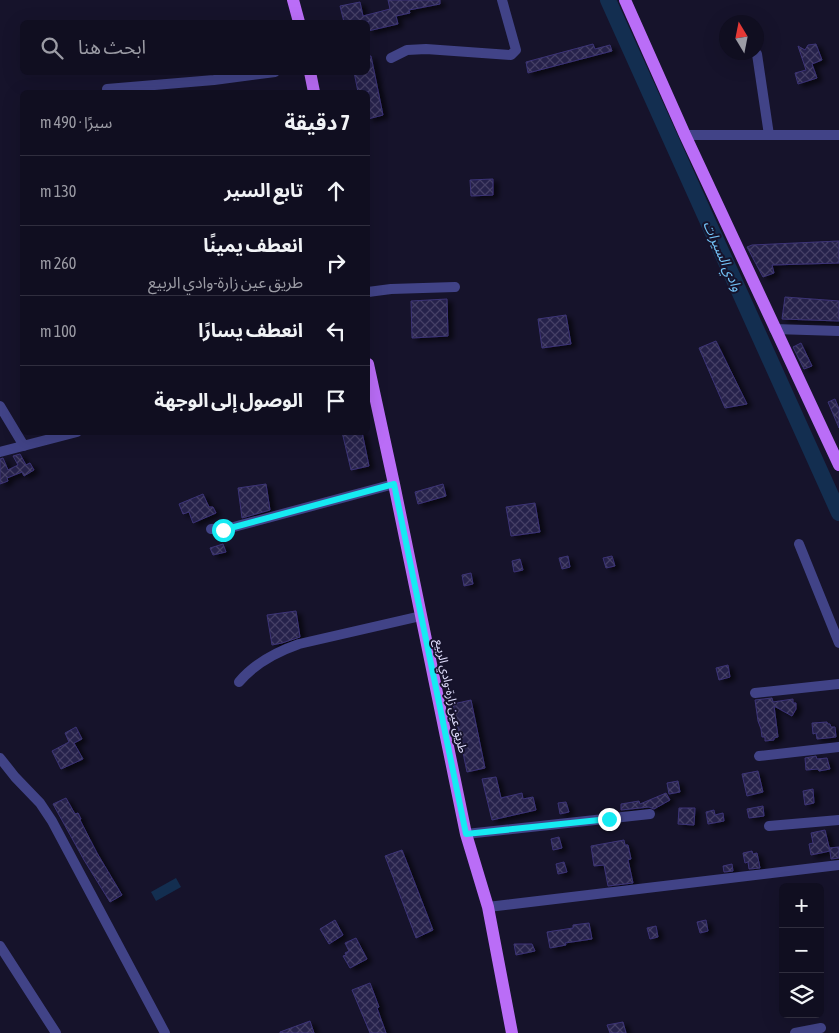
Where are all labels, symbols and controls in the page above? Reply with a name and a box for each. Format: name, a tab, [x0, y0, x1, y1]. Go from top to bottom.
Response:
north arrow	[719, 15, 764, 60]
search box	[20, 20, 370, 75]
icon: search	[38, 34, 66, 62]
text: ابحث هنا	[78, 36, 146, 58]
text: 7 دقيقة	[284, 110, 350, 134]
text: سيرًا · 490 m	[40, 113, 112, 131]
icon: ahead	[322, 177, 350, 205]
text: تابع السير	[224, 179, 303, 201]
text: 130 m	[40, 182, 76, 200]
water label: وادي السيرات	[697, 218, 746, 295]
text: انعطف يمينًا	[203, 234, 303, 256]
icon: right	[322, 249, 350, 277]
text: 260 m	[40, 254, 76, 272]
text: طريق عين زارة-وادي الربيع	[148, 273, 303, 291]
icon: left	[322, 317, 350, 345]
text: انعطف يسارًا	[198, 319, 303, 341]
text: 100 m	[40, 322, 76, 340]
icon: arrive	[322, 387, 350, 415]
text: الوصول إلى الوجهة	[154, 389, 303, 411]
route start	[212, 519, 235, 542]
street label: طريق عين زارة-وادي الربيع	[429, 638, 470, 755]
route end	[598, 808, 621, 831]
map controls	[779, 883, 824, 1018]
button: +	[779, 883, 824, 928]
button: −	[779, 928, 824, 973]
button: layers	[779, 973, 824, 1018]

